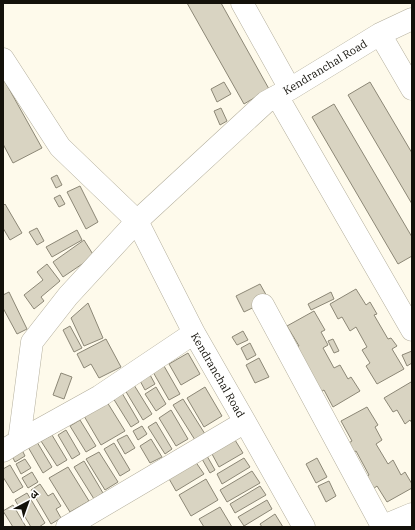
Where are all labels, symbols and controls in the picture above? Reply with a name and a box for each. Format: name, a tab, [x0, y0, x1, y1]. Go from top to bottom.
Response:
street label: Kendranchal Road	[280, 36, 370, 98]
street label: Kendranchal Road	[188, 330, 248, 420]
north arrow	[8, 482, 48, 522]
text: उ	[28, 487, 42, 502]

